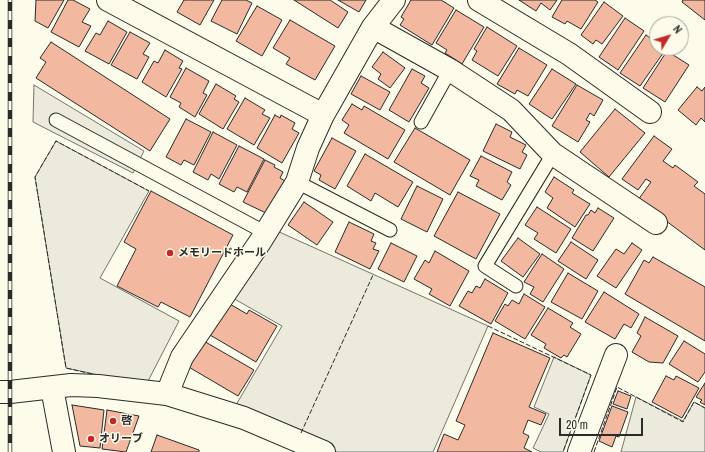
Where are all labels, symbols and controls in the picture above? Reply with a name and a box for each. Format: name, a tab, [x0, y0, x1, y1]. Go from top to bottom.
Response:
north arrow	[649, 16, 689, 56]
text: N	[670, 22, 685, 36]
place label: メモリードホール	[178, 246, 266, 260]
marker: メモリードホール	[165, 248, 175, 258]
scale bar	[561, 410, 645, 436]
place label: 啓	[121, 414, 132, 428]
marker: 啓	[108, 416, 118, 426]
text: 20 m	[566, 417, 588, 433]
place label: オリーブ	[99, 432, 143, 446]
marker: オリーブ	[86, 434, 96, 444]

